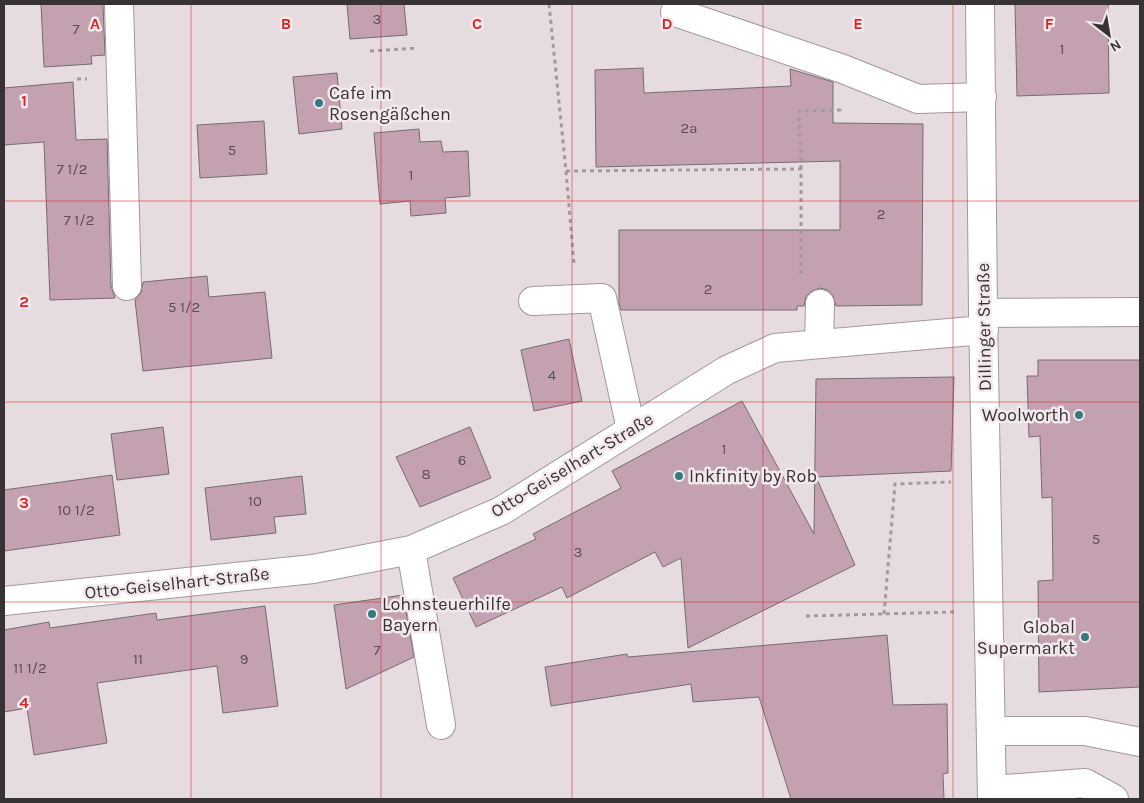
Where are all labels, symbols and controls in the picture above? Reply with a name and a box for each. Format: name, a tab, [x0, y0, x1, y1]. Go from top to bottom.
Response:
house number: 3	[373, 10, 381, 28]
north arrow	[1084, 10, 1134, 60]
text: A	[90, 14, 100, 33]
text: B	[281, 14, 291, 33]
text: C	[472, 14, 482, 33]
text: D	[662, 14, 673, 33]
text: E	[853, 14, 863, 33]
text: F	[1045, 14, 1054, 33]
house number: 7	[72, 20, 80, 38]
text: N	[1107, 36, 1124, 56]
house number: 1	[1060, 40, 1064, 58]
place label: Cafe im Rosengäßchen	[329, 82, 451, 125]
text: 1	[21, 91, 27, 110]
marker: Cafe im Rosengäßchen	[313, 97, 325, 109]
house number: 2a	[681, 119, 697, 137]
house number: 5	[228, 141, 236, 159]
house number: 7 1/2	[57, 160, 87, 178]
house number: 1	[409, 166, 413, 184]
house number: 2	[877, 205, 885, 223]
house number: 7 1/2	[64, 211, 94, 229]
street label: Dillinger Straße	[972, 263, 996, 391]
house number: 2	[704, 280, 712, 298]
text: 2	[19, 292, 29, 311]
house number: 5 1/2	[168, 298, 200, 316]
house number: 4	[548, 366, 557, 384]
place label: Woolworth	[982, 404, 1069, 426]
street label: Otto-Geiselhart-Straße	[487, 408, 657, 522]
marker: Woolworth	[1073, 409, 1085, 421]
house number: 1	[722, 440, 726, 458]
house number: 6	[458, 451, 466, 469]
house number: 8	[421, 465, 431, 483]
place label: Inkfinity by Rob	[689, 465, 817, 487]
marker: Inkfinity by Rob	[673, 470, 685, 482]
house number: 10	[248, 492, 262, 510]
text: 3	[19, 493, 29, 512]
house number: 10 1/2	[57, 501, 95, 519]
house number: 5	[1092, 530, 1100, 548]
house number: 3	[574, 543, 582, 561]
street label: Otto-Geiselhart-Straße	[83, 562, 271, 604]
place label: Lohnsteuerhilfe Bayern	[382, 593, 511, 636]
marker: Lohnsteuerhilfe Bayern	[366, 608, 378, 620]
place label: Global Supermarkt	[977, 616, 1075, 659]
marker: Global Supermarkt	[1079, 631, 1091, 643]
house number: 7	[373, 641, 381, 659]
house number: 11	[133, 650, 143, 668]
house number: 9	[240, 650, 248, 668]
house number: 11 1/2	[13, 659, 47, 677]
text: 4	[19, 693, 29, 712]

